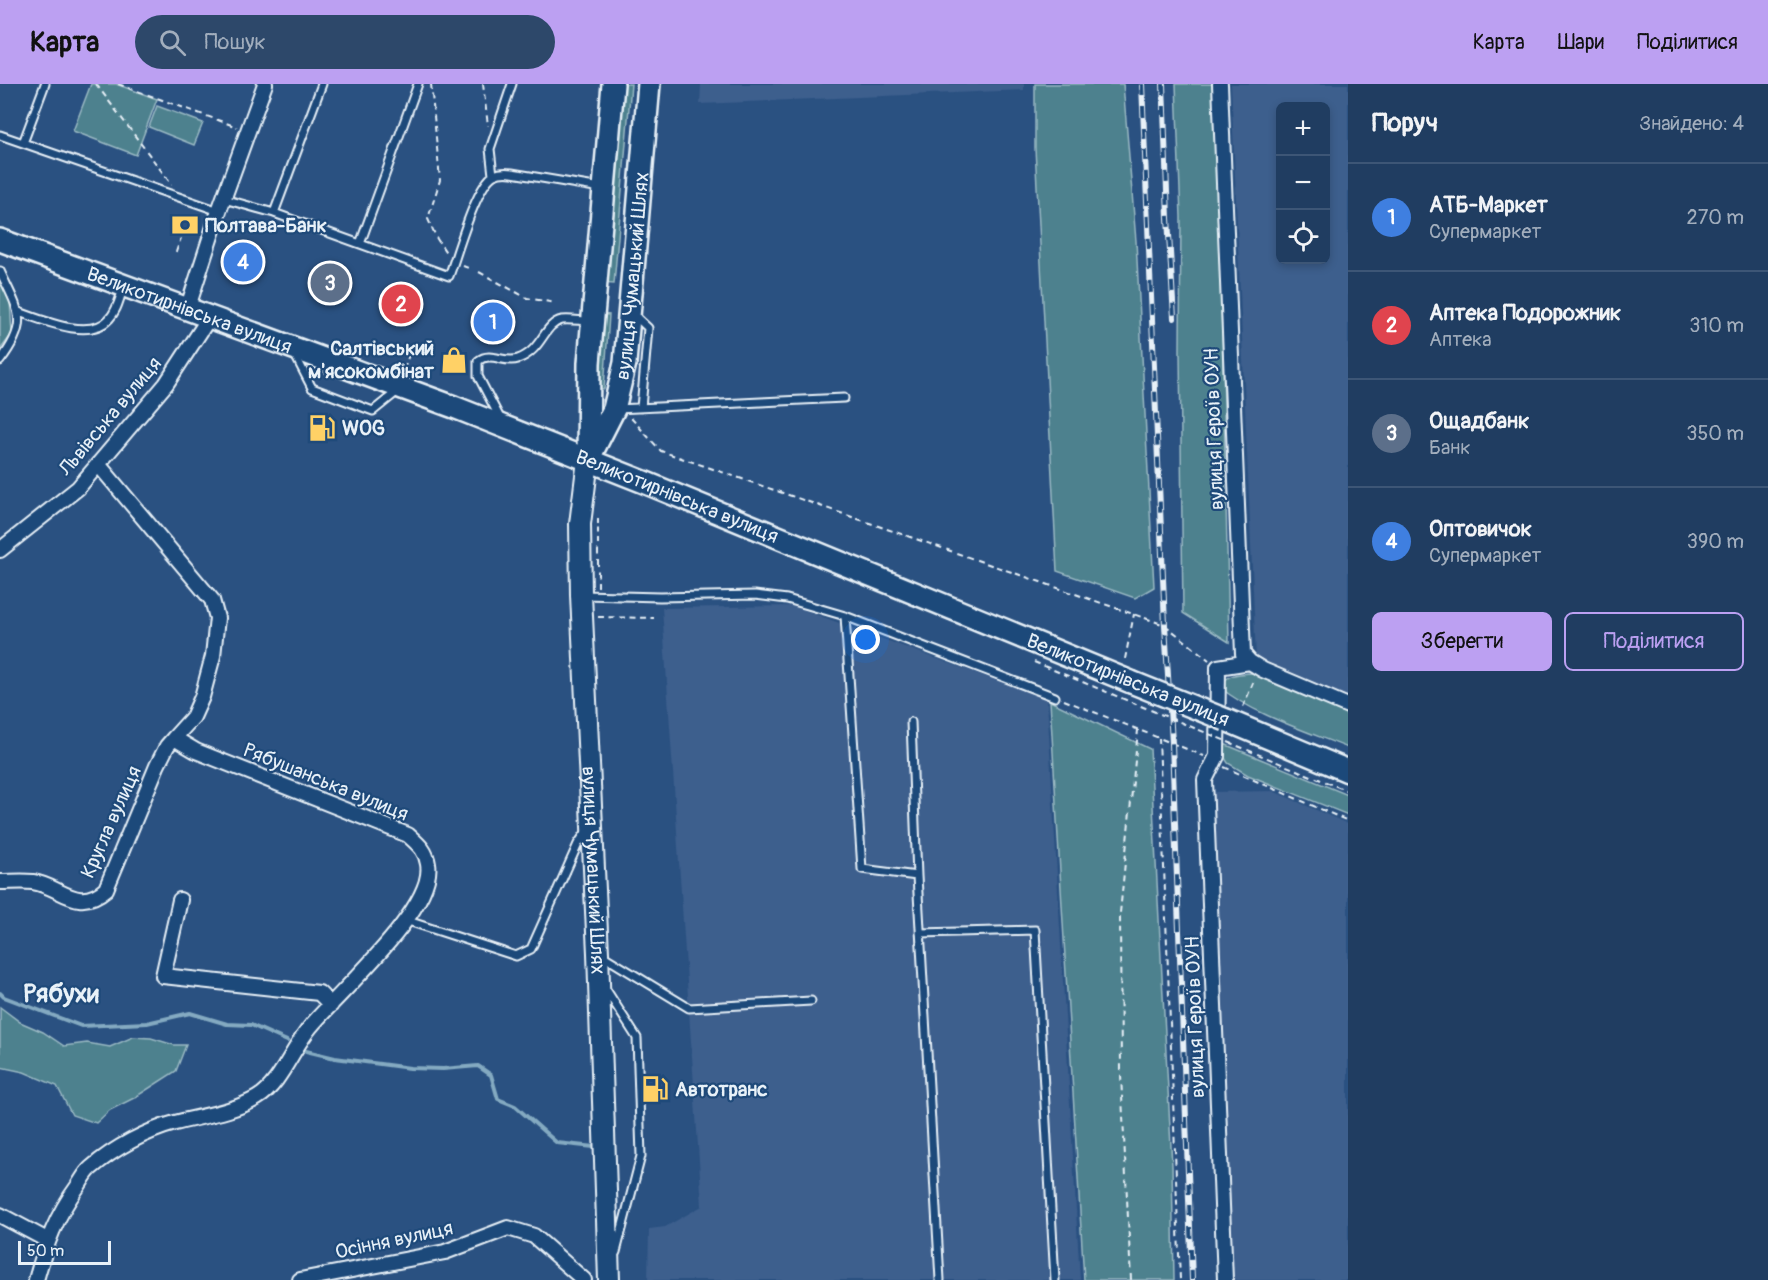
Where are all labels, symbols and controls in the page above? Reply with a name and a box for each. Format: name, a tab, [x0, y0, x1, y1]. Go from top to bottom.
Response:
search box	[135, 15, 555, 69]
text: Карта	[30, 25, 99, 60]
icon: search	[156, 26, 189, 59]
text: Пошук	[204, 28, 266, 56]
text: Карта	[1473, 29, 1525, 56]
text: Шари	[1558, 29, 1604, 56]
text: Поділитися	[1637, 29, 1738, 56]
map controls	[1276, 102, 1330, 264]
button: +	[1276, 102, 1330, 156]
text: Поруч	[1372, 107, 1438, 139]
text: Знайдено: 4	[1639, 111, 1744, 136]
button: −	[1276, 156, 1330, 210]
street label: вулиця Чумацький Шлях	[609, 171, 654, 382]
text: АТБ-Маркет	[1429, 191, 1548, 219]
text: 1	[1388, 205, 1395, 230]
text: 270 m	[1686, 205, 1744, 230]
bank icon: Полтава-Банк	[170, 210, 200, 240]
button: locate	[1276, 210, 1330, 264]
place label: Полтава-Банк	[205, 213, 327, 238]
text: Супермаркет	[1429, 219, 1541, 244]
pin: 4	[224, 240, 262, 285]
pin: 3	[310, 260, 350, 306]
street label: Великотирнівська вулиця	[84, 261, 296, 359]
pin: 2	[382, 282, 420, 326]
text: Аптека Подорожник	[1429, 299, 1621, 327]
pin: 1	[474, 300, 512, 344]
text: 2	[1386, 313, 1397, 338]
text: 310 m	[1689, 313, 1744, 338]
text: Аптека	[1429, 327, 1492, 352]
place label: Салтівський м'ясокомбінат	[308, 336, 435, 384]
shop icon: Салтівський м'ясокомбінат	[439, 345, 469, 375]
street label: вулиця Героїв ОУН	[1199, 348, 1229, 510]
street label: Львівська вулиця	[52, 351, 167, 481]
text: Ощадбанк	[1429, 407, 1529, 435]
fuel station icon: WOG	[307, 413, 337, 443]
place label: WOG	[342, 416, 385, 441]
text: 3	[1386, 421, 1397, 446]
text: 350 m	[1686, 421, 1744, 446]
text: Банк	[1429, 435, 1471, 460]
street label: Великотирнівська вулиця	[572, 444, 782, 548]
text: Оптовичок	[1429, 515, 1532, 543]
text: 4	[1386, 529, 1397, 554]
text: 390 m	[1687, 529, 1744, 554]
text: Супермаркет	[1429, 543, 1541, 568]
button: Зберегти	[1372, 612, 1552, 671]
button: Поділитися	[1564, 612, 1744, 671]
your location	[851, 625, 880, 654]
street label: Великотирнівська вулиця	[1023, 628, 1233, 732]
street label: Рябушанська вулиця	[240, 737, 412, 827]
street label: Кругла вулиця	[75, 762, 147, 882]
street label: вулиця Чумацький Шлях	[577, 765, 611, 975]
street label: вулиця Героїв ОУН	[1180, 936, 1210, 1098]
district label: Рябухи	[23, 978, 99, 1010]
fuel station icon: Автотранс	[640, 1074, 670, 1104]
place label: Автотранс	[675, 1077, 767, 1102]
street label: Осіння вулиця	[333, 1215, 455, 1265]
scale bar	[18, 1238, 111, 1266]
text: 50 m	[27, 1241, 64, 1261]

